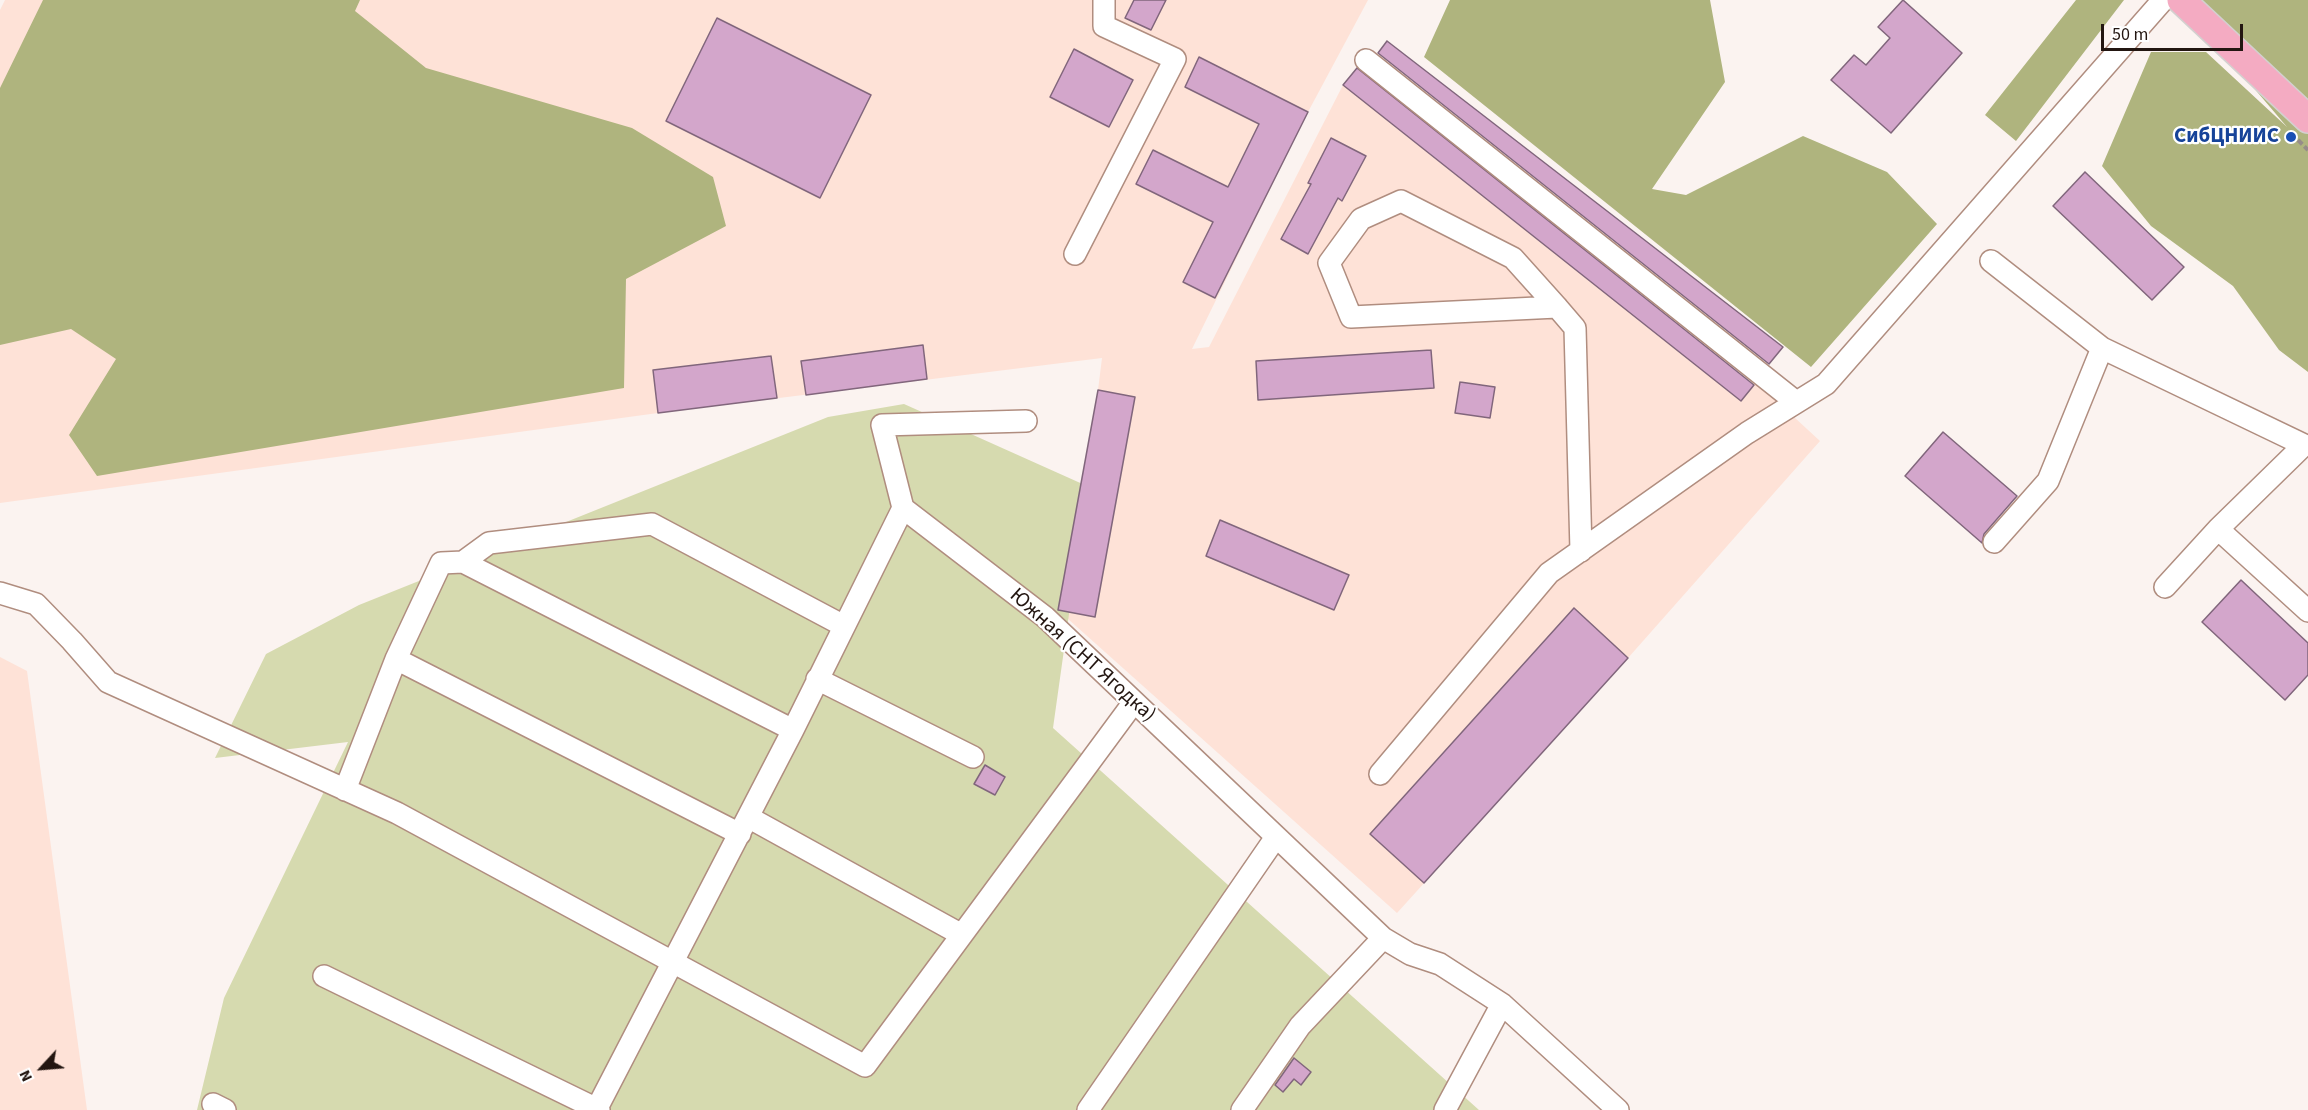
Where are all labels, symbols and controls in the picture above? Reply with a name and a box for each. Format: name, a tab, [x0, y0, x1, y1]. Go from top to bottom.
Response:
scale bar	[2104, 12, 2246, 50]
text: 50 m	[2112, 22, 2148, 47]
place label: СибЦНИИС	[2174, 124, 2279, 150]
marker: СибЦНИИС	[2284, 130, 2298, 144]
street label: Южная (СНТ Ягодка)	[1004, 584, 1160, 728]
north arrow	[12, 1038, 72, 1098]
text: N	[14, 1066, 38, 1086]

